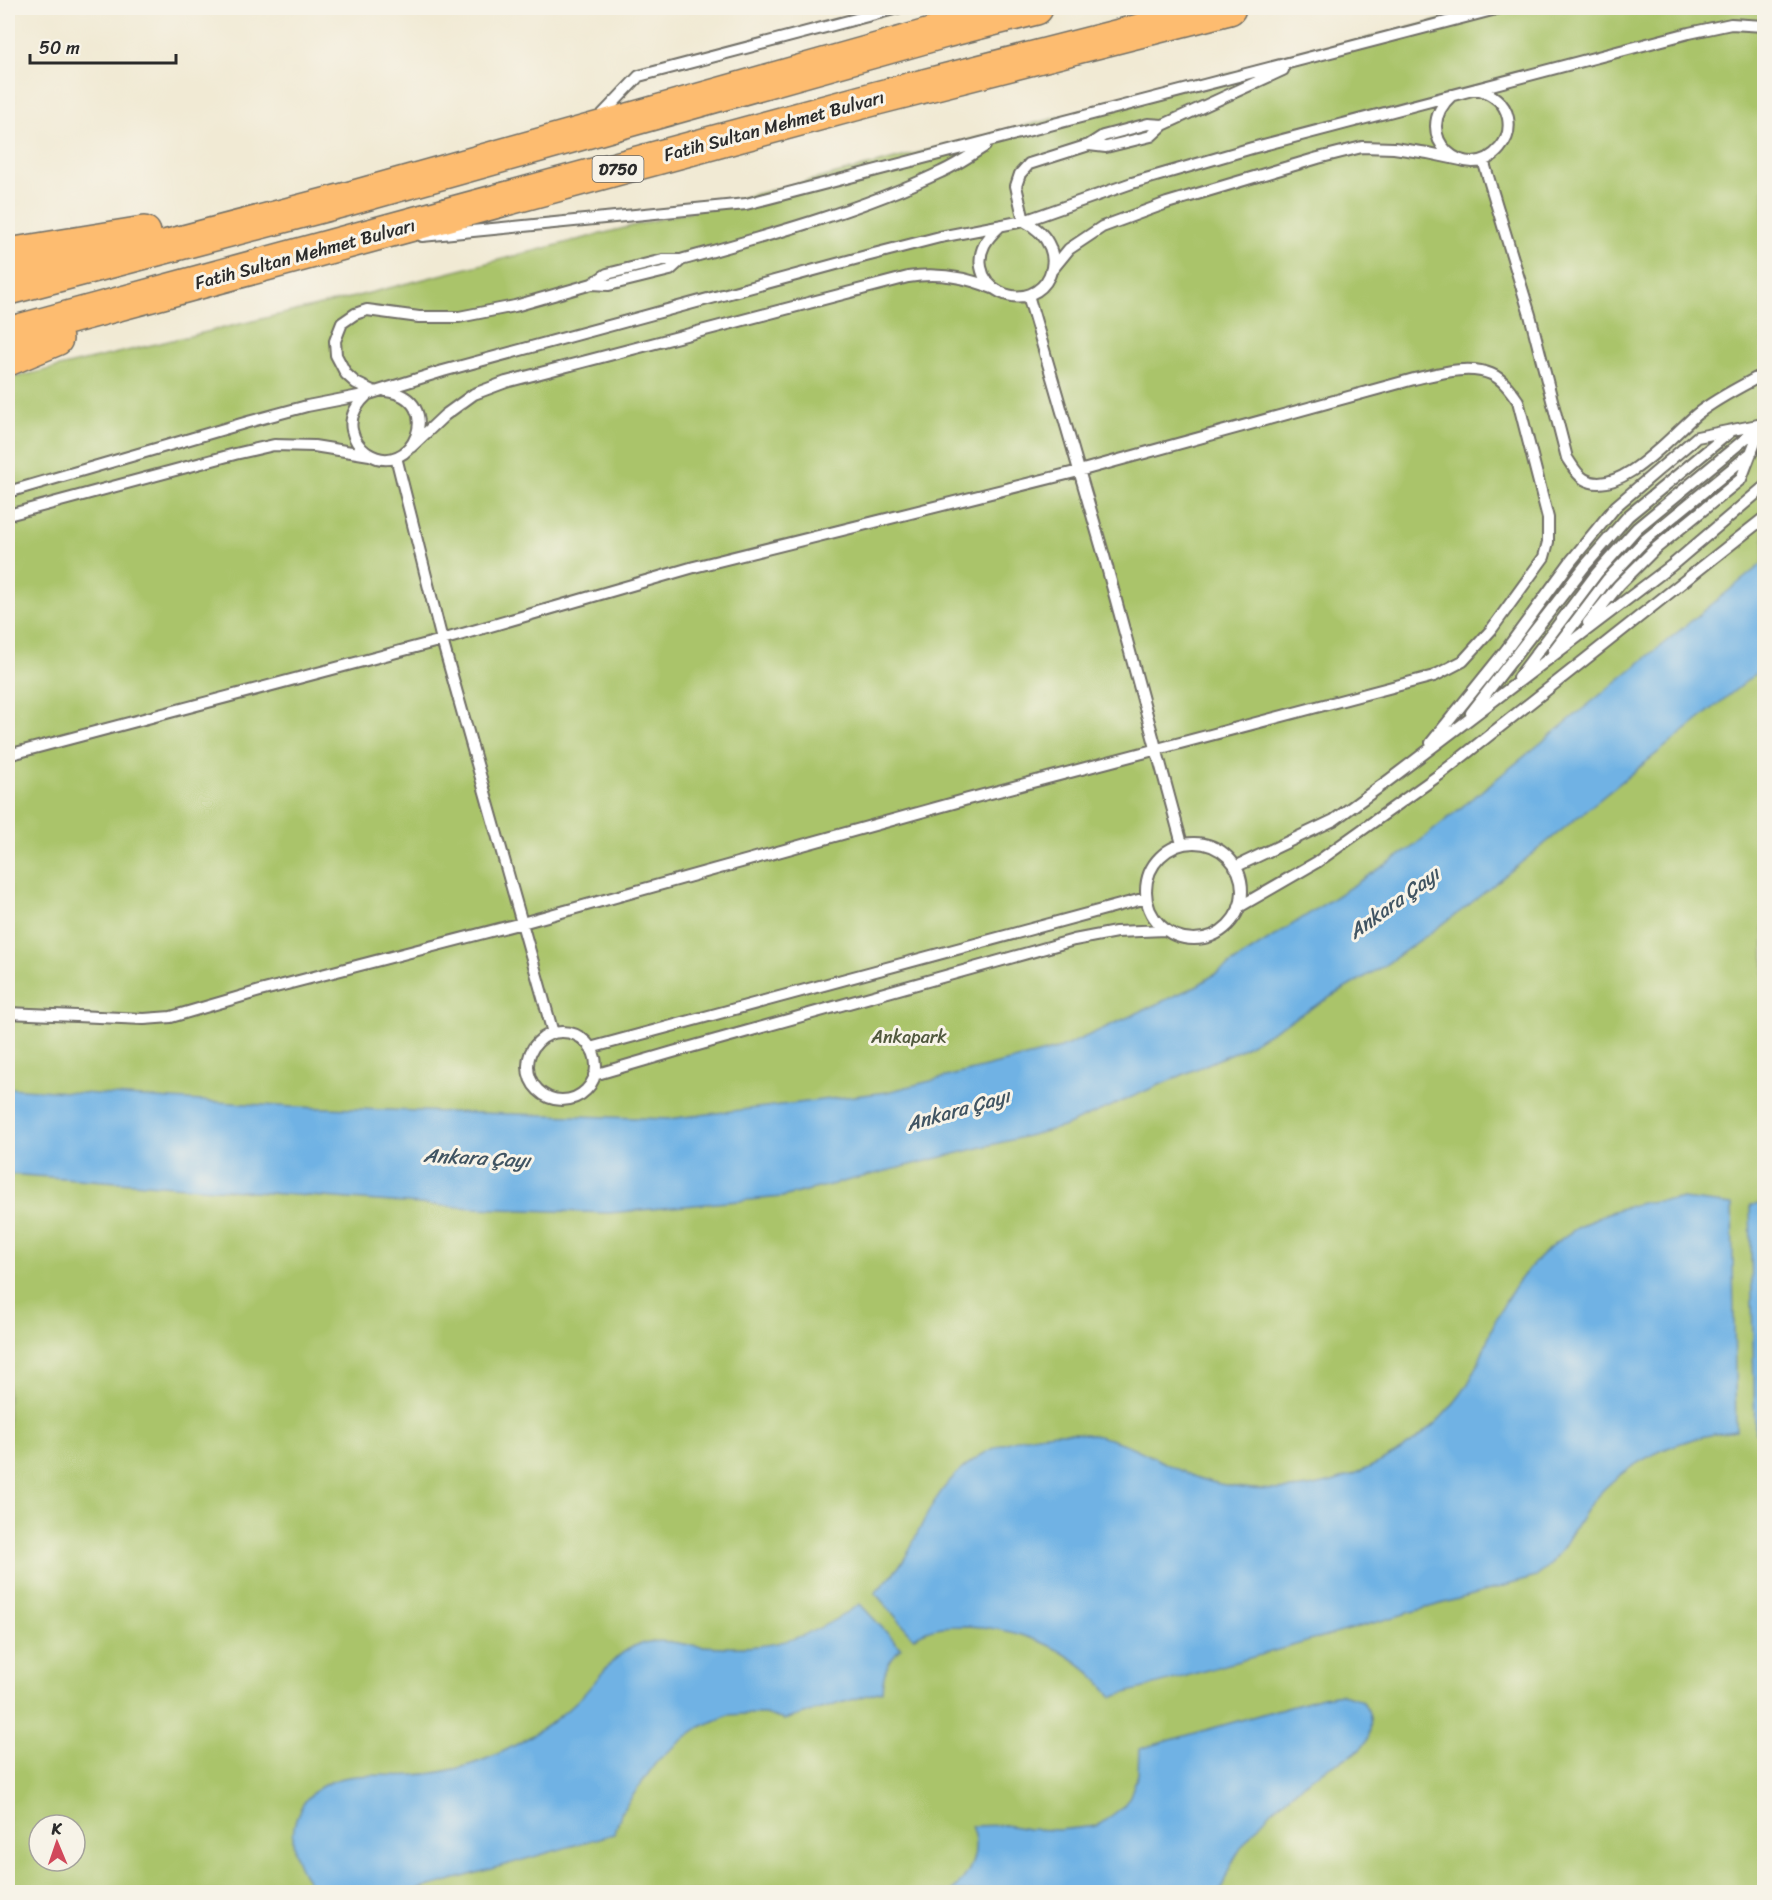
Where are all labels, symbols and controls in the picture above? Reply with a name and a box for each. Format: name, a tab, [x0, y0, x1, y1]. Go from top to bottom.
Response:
scale bar	[30, 27, 176, 65]
text: 50 m	[39, 32, 80, 64]
street label: Fatih Sultan Mehmet Bulvarı	[660, 81, 888, 171]
road number: D750	[592, 156, 644, 182]
street label: Fatih Sultan Mehmet Bulvarı	[191, 209, 419, 299]
water label: Ankara Çayı	[1340, 857, 1449, 949]
park label: Ankapark	[870, 1021, 947, 1053]
water label: Ankara Çayı	[901, 1078, 1015, 1142]
water label: Ankara Çayı	[422, 1138, 533, 1178]
north arrow	[27, 1813, 87, 1873]
text: K	[50, 1814, 63, 1843]

